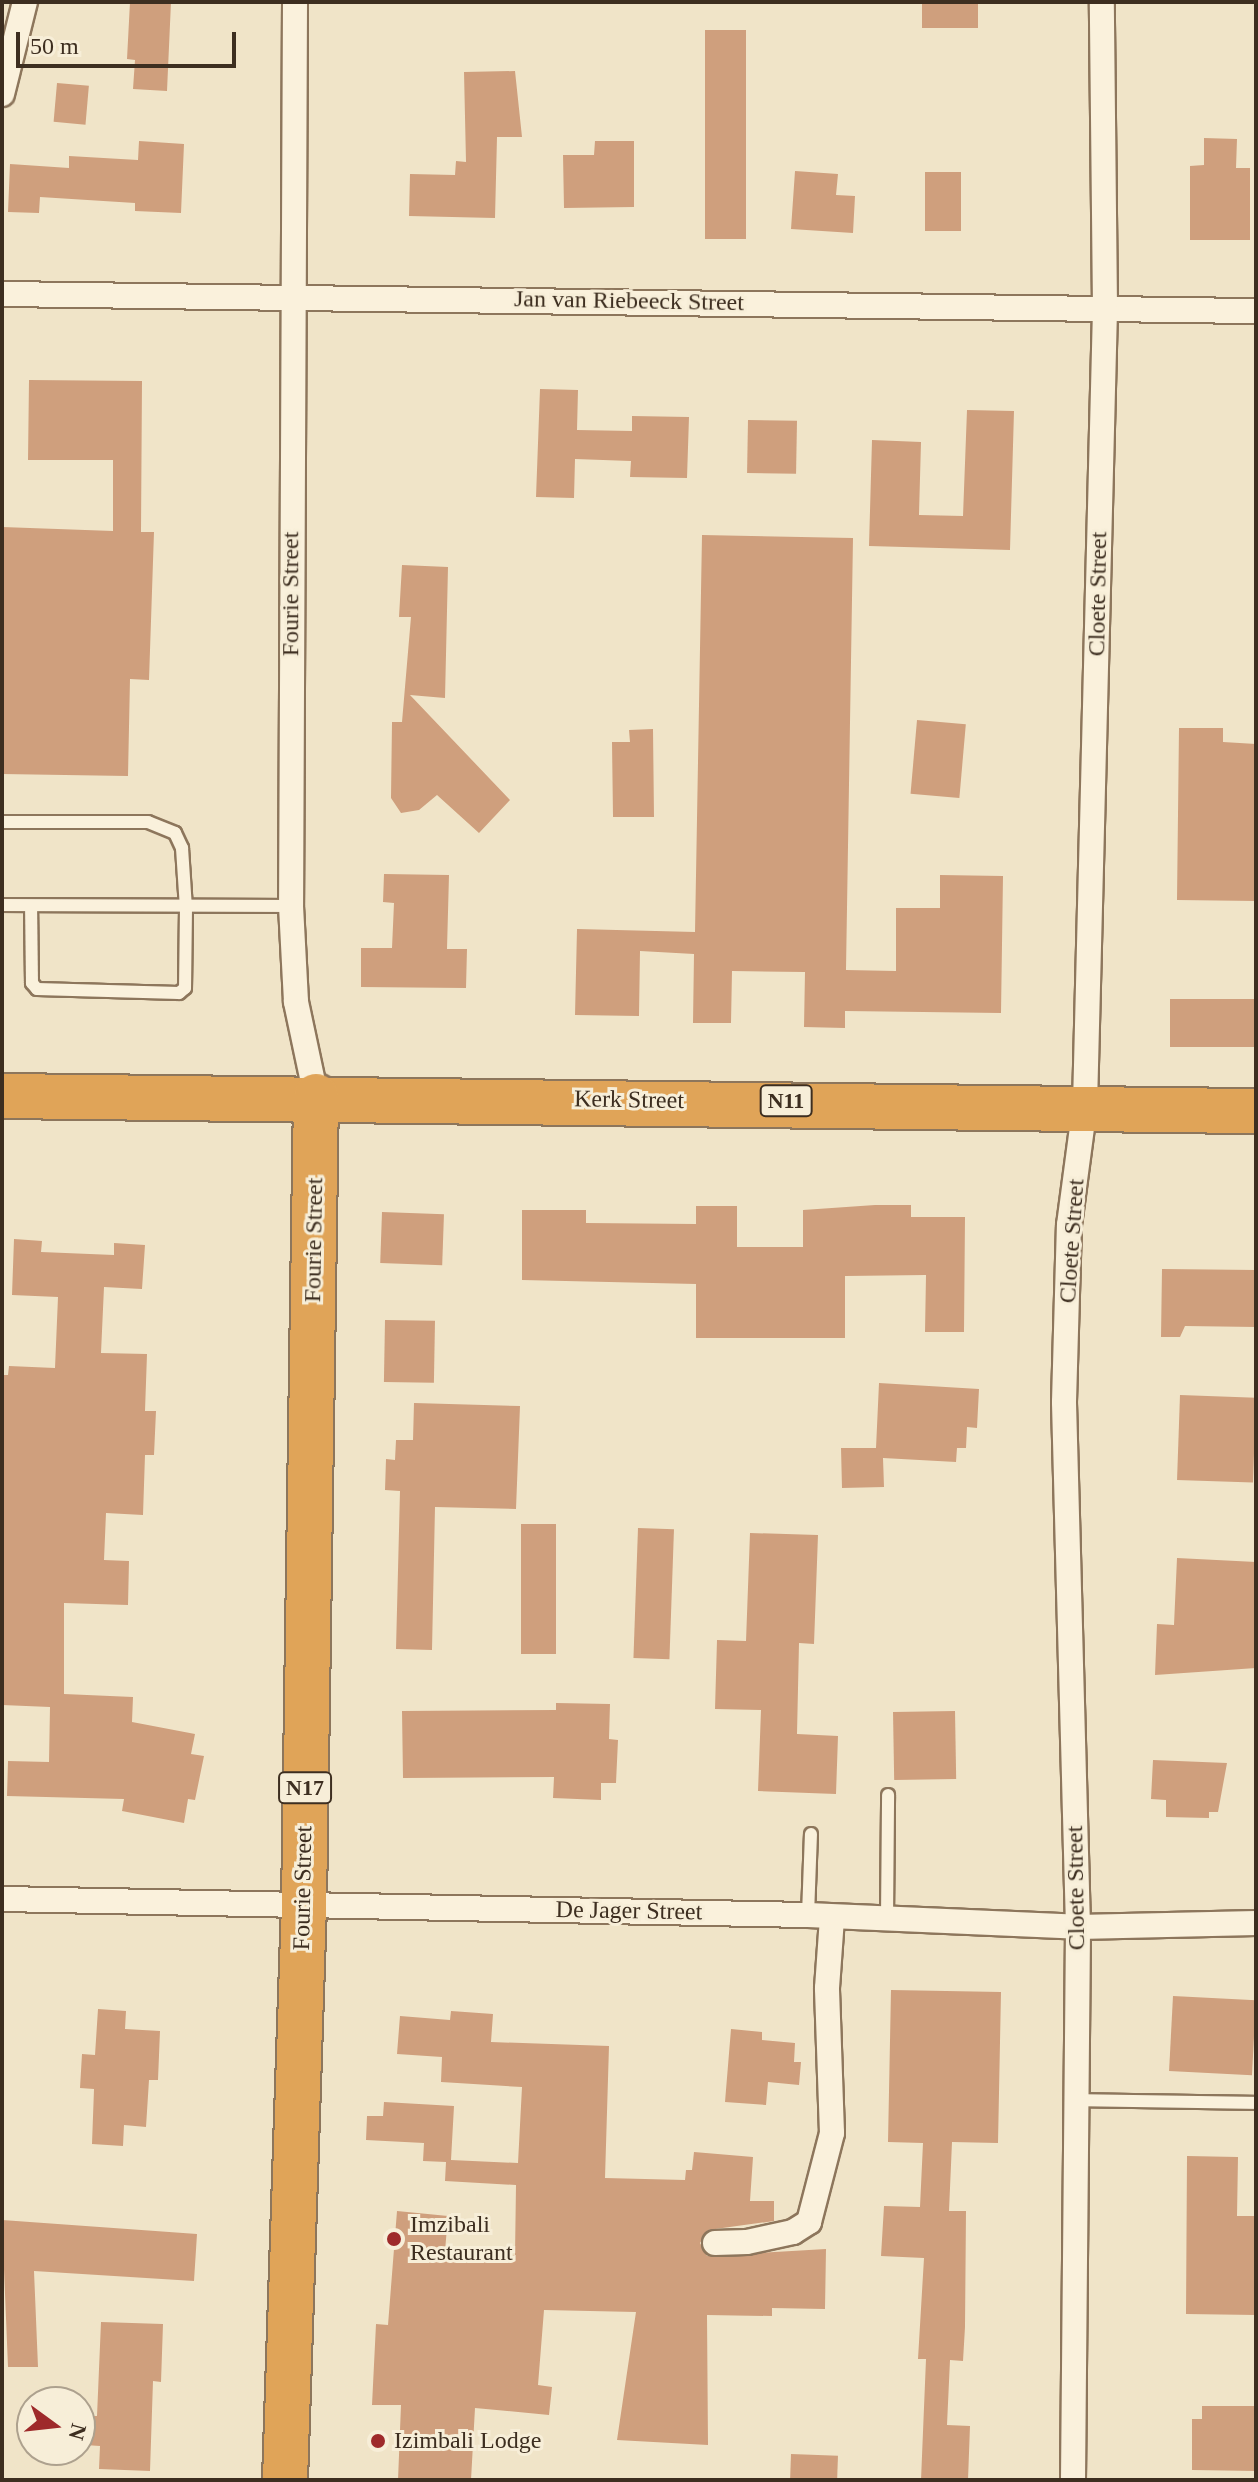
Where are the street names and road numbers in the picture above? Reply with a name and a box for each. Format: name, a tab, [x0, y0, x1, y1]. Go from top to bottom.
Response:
street label: Jan van Riebeeck Street	[514, 285, 744, 317]
street label: Cloete Street	[1083, 531, 1113, 657]
street label: Fourie Street	[277, 532, 305, 656]
road number: N11	[758, 1083, 814, 1119]
street label: Kerk Street	[574, 1085, 684, 1115]
street label: Fourie Street	[299, 1177, 329, 1303]
street label: Cloete Street	[1053, 1178, 1091, 1304]
road number: N17	[277, 1770, 333, 1806]
street label: Fourie Street	[288, 1825, 318, 1951]
street label: Cloete Street	[1061, 1825, 1091, 1951]
street label: De Jager Street	[555, 1895, 703, 1927]

